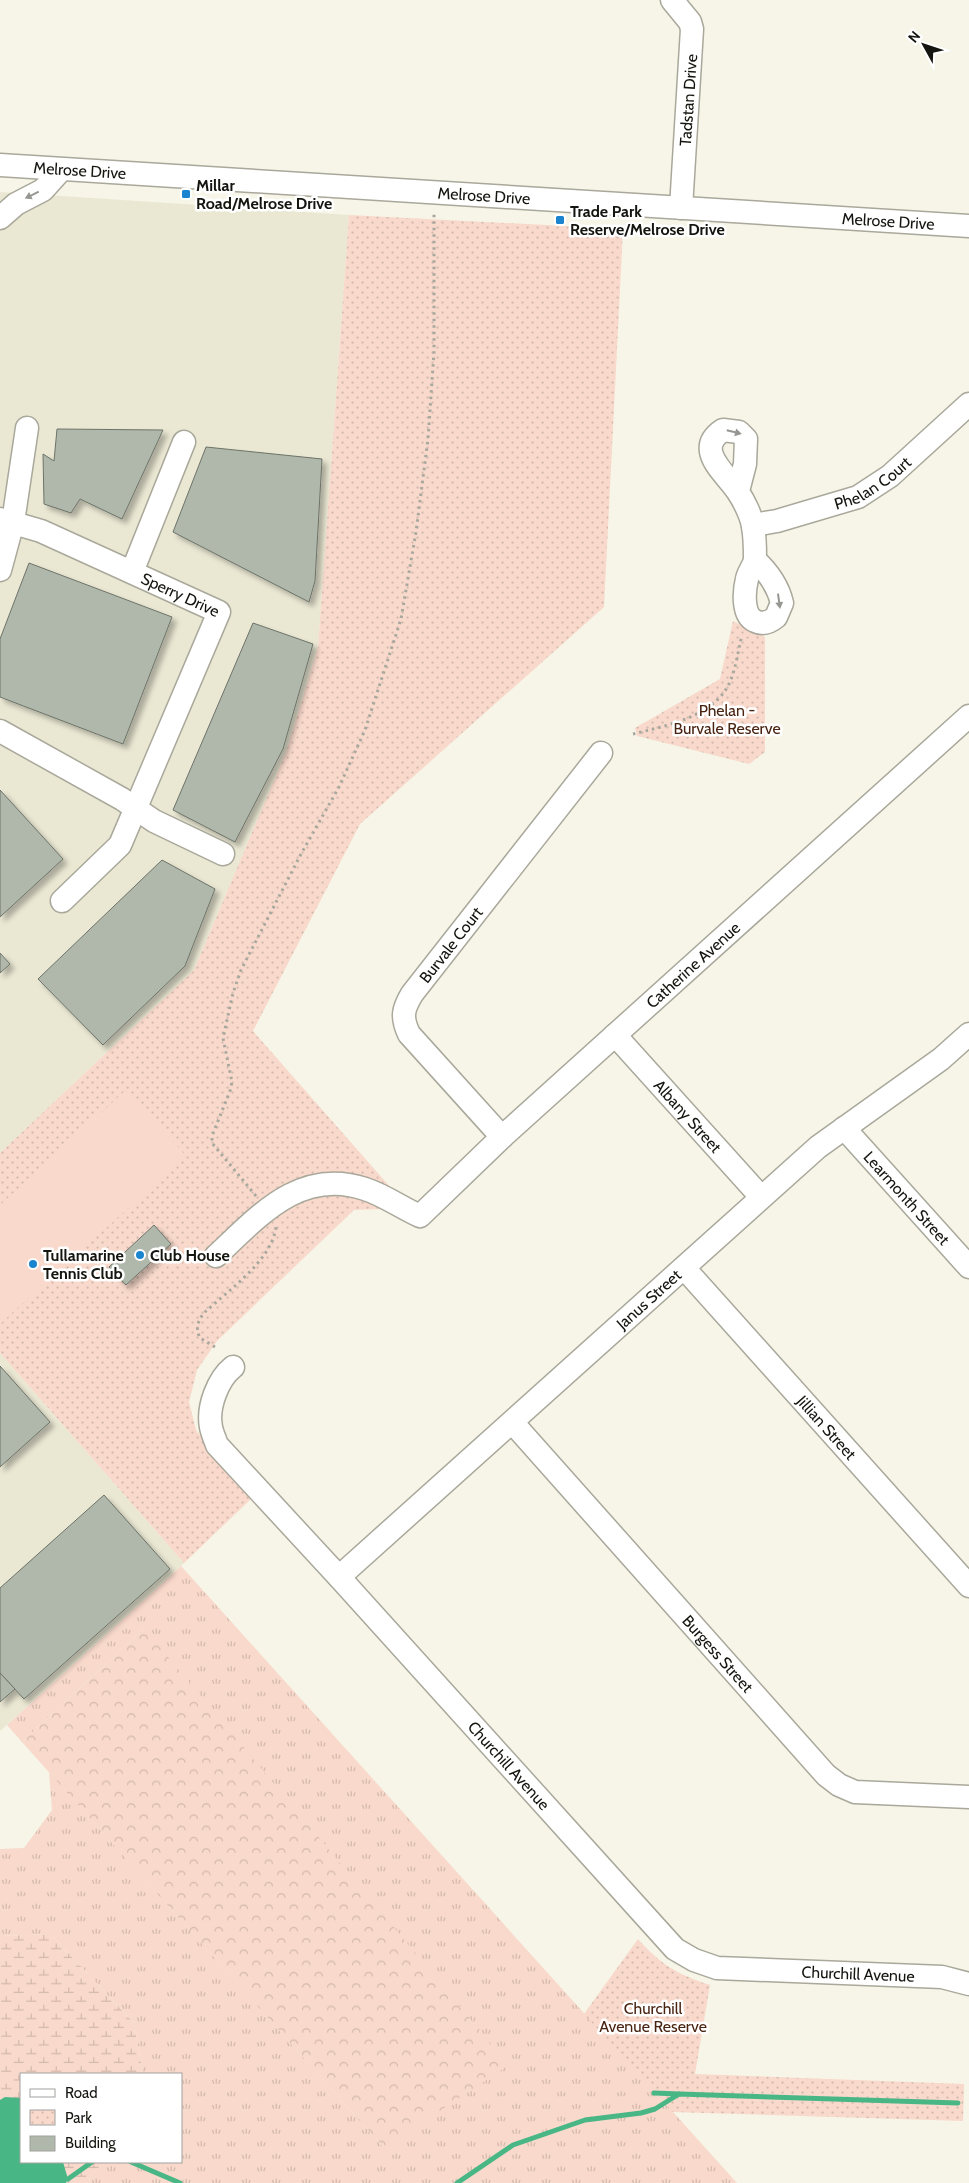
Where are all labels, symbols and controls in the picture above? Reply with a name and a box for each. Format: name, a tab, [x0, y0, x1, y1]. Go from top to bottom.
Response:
north arrow	[899, 20, 949, 70]
text: N	[904, 27, 924, 46]
street label: Tadstan Drive	[676, 53, 701, 147]
street label: Melrose Drive	[33, 158, 127, 183]
place label: Millar Road/Melrose Drive	[196, 176, 332, 213]
street label: Melrose Drive	[437, 184, 531, 208]
marker: Millar Road/Melrose Drive	[180, 188, 192, 200]
one-way arrow	[25, 191, 39, 199]
place label: Trade Park Reserve/Melrose Drive	[570, 202, 725, 239]
street label: Melrose Drive	[841, 209, 935, 234]
marker: Trade Park Reserve/Melrose Drive	[554, 214, 566, 226]
one-way arrow	[726, 428, 742, 436]
street label: Phelan Court	[832, 452, 915, 514]
street label: Sperry Drive	[138, 569, 223, 621]
one-way arrow	[775, 593, 783, 609]
park label: Phelan - Burvale Reserve	[673, 701, 781, 738]
street label: Burvale Court	[415, 903, 487, 987]
street label: Catherine Avenue	[643, 918, 744, 1012]
street label: Albany Street	[650, 1076, 726, 1157]
street label: Learmonth Street	[860, 1147, 954, 1249]
place label: Tullamarine Tennis Club	[43, 1246, 124, 1283]
place label: Club House	[150, 1246, 230, 1265]
marker: Club House	[134, 1249, 146, 1261]
marker: Tullamarine Tennis Club	[27, 1258, 39, 1270]
street label: Janus Street	[612, 1265, 686, 1334]
street label: Jillian Street	[792, 1391, 861, 1464]
street label: Burgess Street	[678, 1611, 757, 1697]
street label: Churchill Avenue	[464, 1717, 554, 1814]
street label: Churchill Avenue	[801, 1962, 915, 1986]
park label: Churchill Avenue Reserve	[599, 1999, 707, 2036]
legend	[20, 2073, 182, 2163]
text: Road	[65, 2084, 98, 2102]
text: Park	[65, 2109, 92, 2127]
text: Building	[65, 2134, 116, 2152]

